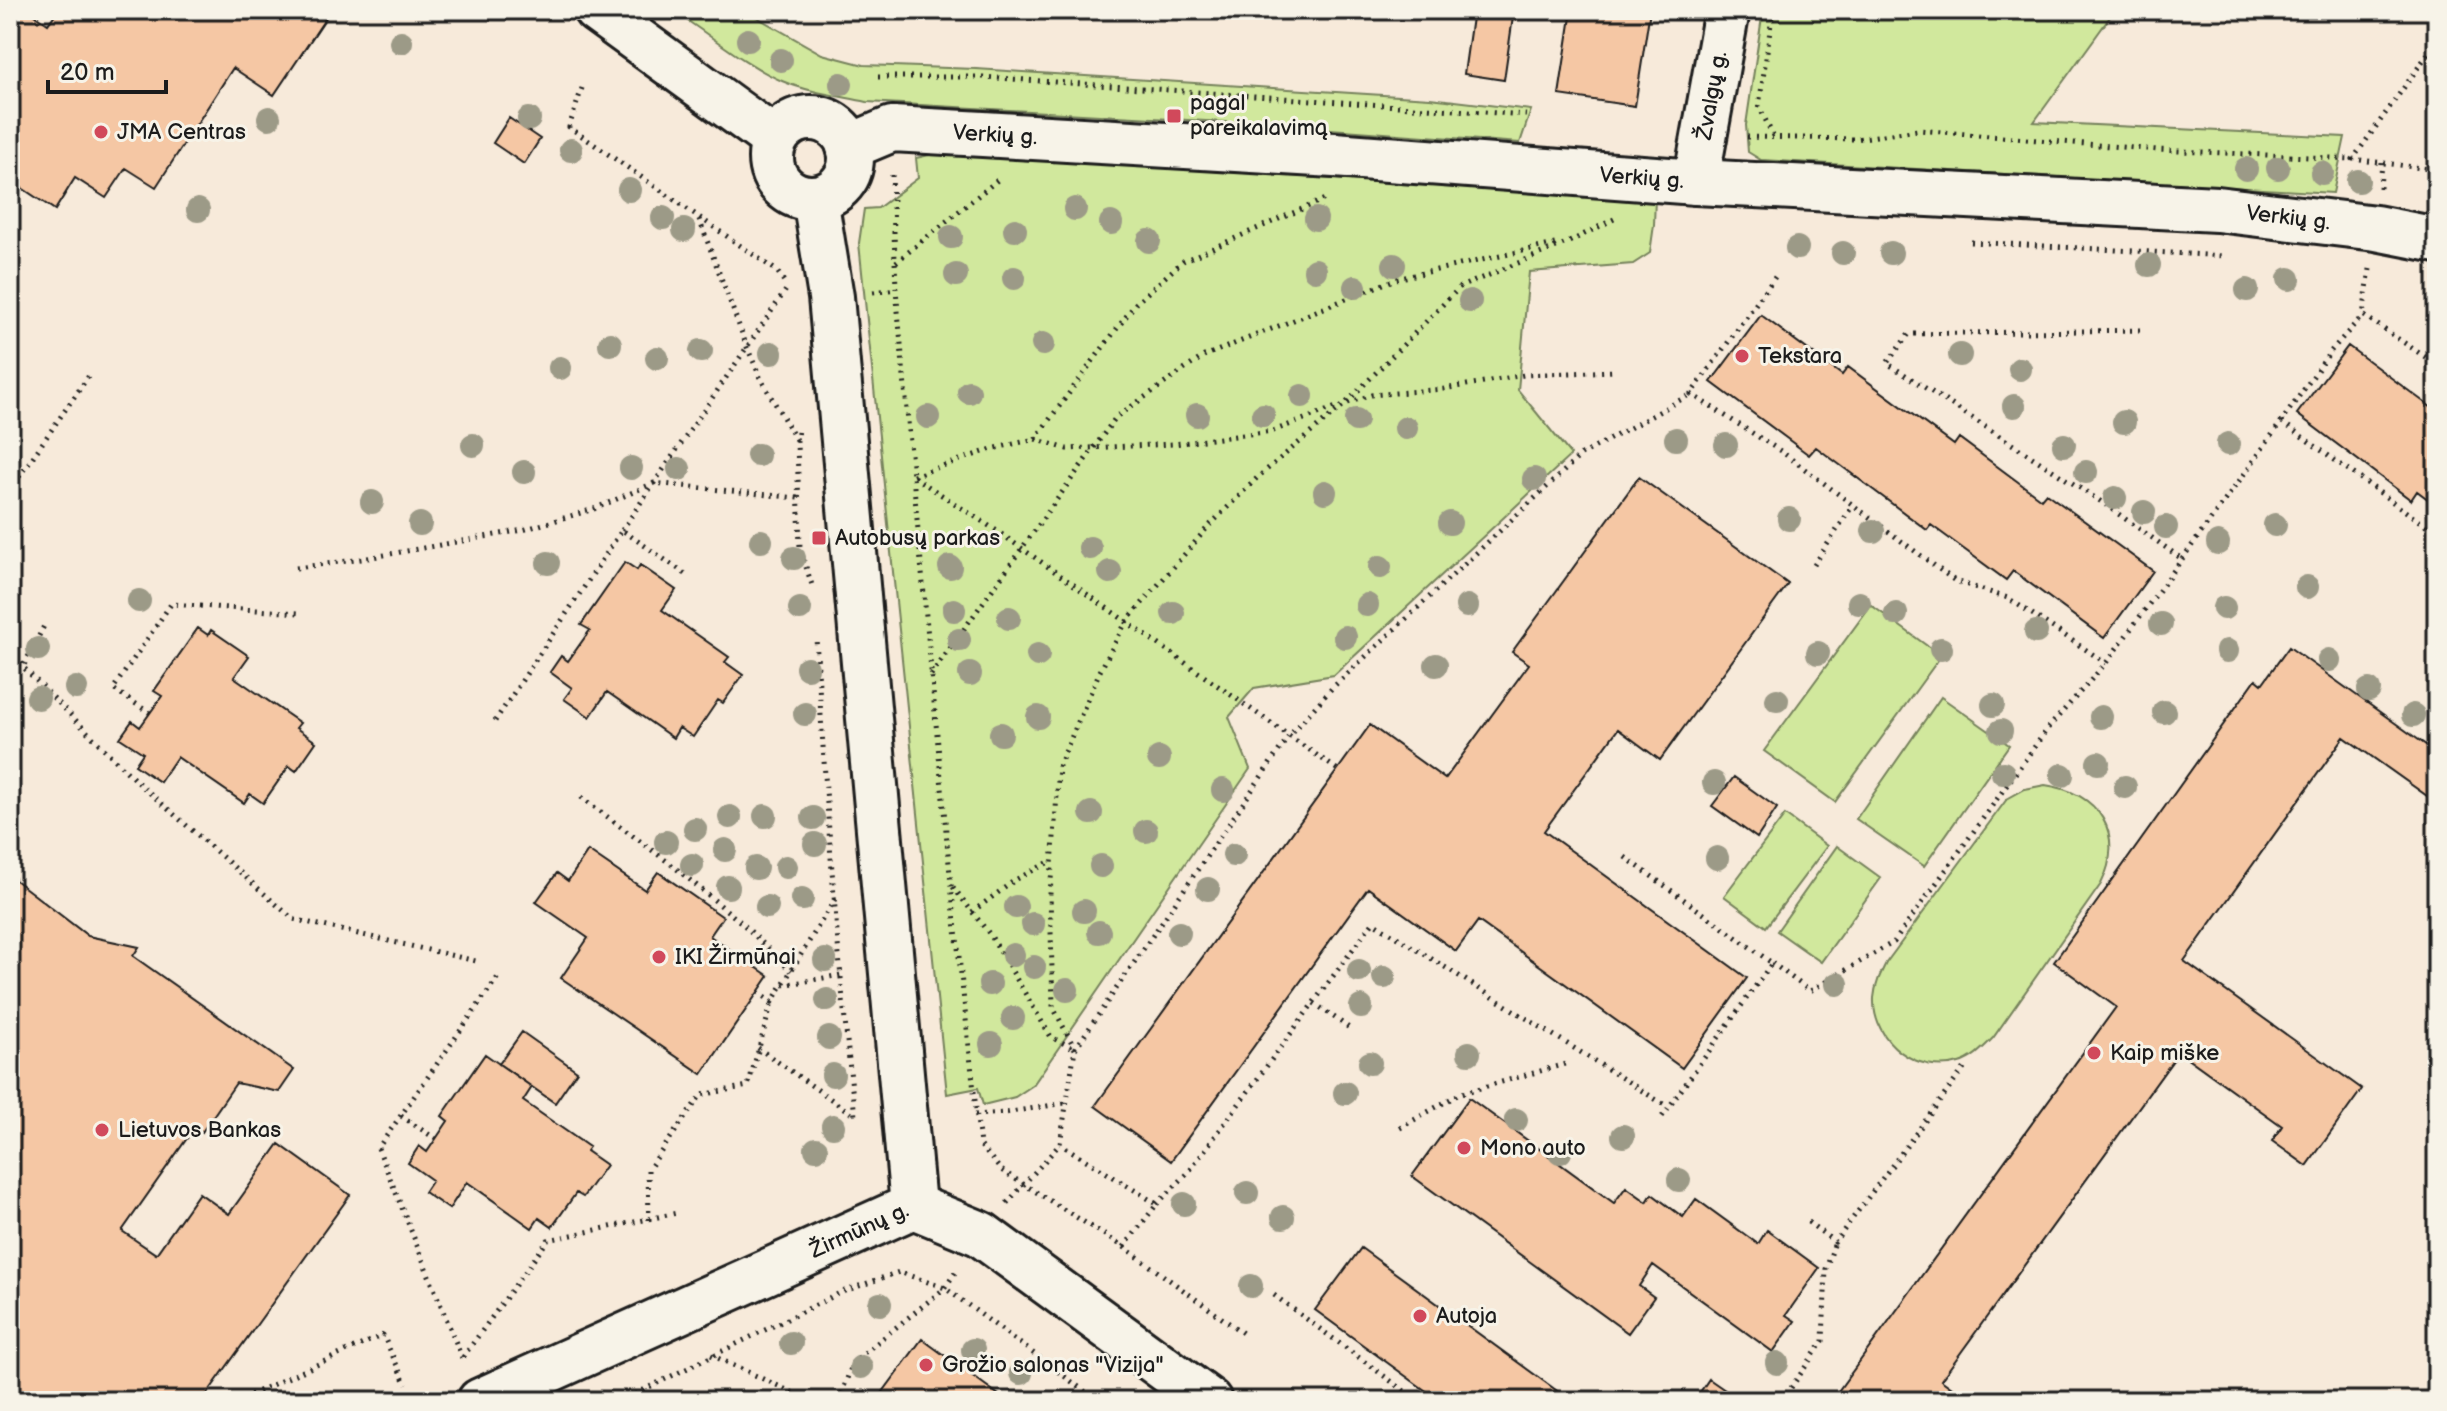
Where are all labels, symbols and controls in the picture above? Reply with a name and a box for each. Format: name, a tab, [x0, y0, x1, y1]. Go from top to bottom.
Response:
scale bar	[48, 44, 166, 94]
street label: Žvalgų g.	[1689, 49, 1733, 143]
text: 20 m	[60, 58, 115, 87]
place label: pagal pareikalavimą	[1190, 90, 1328, 142]
marker: pagal pareikalavimą	[1165, 107, 1183, 125]
place label: JMA Centras	[117, 119, 246, 146]
street label: Verkių g.	[952, 119, 1038, 151]
marker: JMA Centras	[92, 123, 110, 141]
street label: Verkių g.	[1599, 161, 1685, 195]
street label: Verkių g.	[2245, 199, 2332, 236]
place label: Tekstara	[1758, 343, 1842, 370]
marker: Tekstara	[1733, 347, 1751, 365]
place label: Autobusų parkas	[835, 525, 1000, 552]
marker: Autobusų parkas	[810, 529, 828, 547]
place label: IKI Žirmūnai	[675, 943, 796, 971]
marker: IKI Žirmūnai	[650, 948, 668, 966]
place label: Kaip miške	[2110, 1040, 2219, 1067]
marker: Kaip miške	[2085, 1044, 2103, 1062]
place label: Lietuvos Bankas	[118, 1117, 281, 1144]
marker: Lietuvos Bankas	[93, 1121, 111, 1139]
place label: Mono auto	[1480, 1135, 1586, 1162]
marker: Mono auto	[1455, 1139, 1473, 1157]
street label: Žirmūnų g.	[804, 1196, 913, 1265]
place label: Autoja	[1436, 1303, 1497, 1330]
marker: Autoja	[1411, 1307, 1429, 1325]
place label: Grožio salonas "Vizija"	[942, 1352, 1164, 1379]
marker: Grožio salonas "Vizija"	[917, 1356, 935, 1374]

